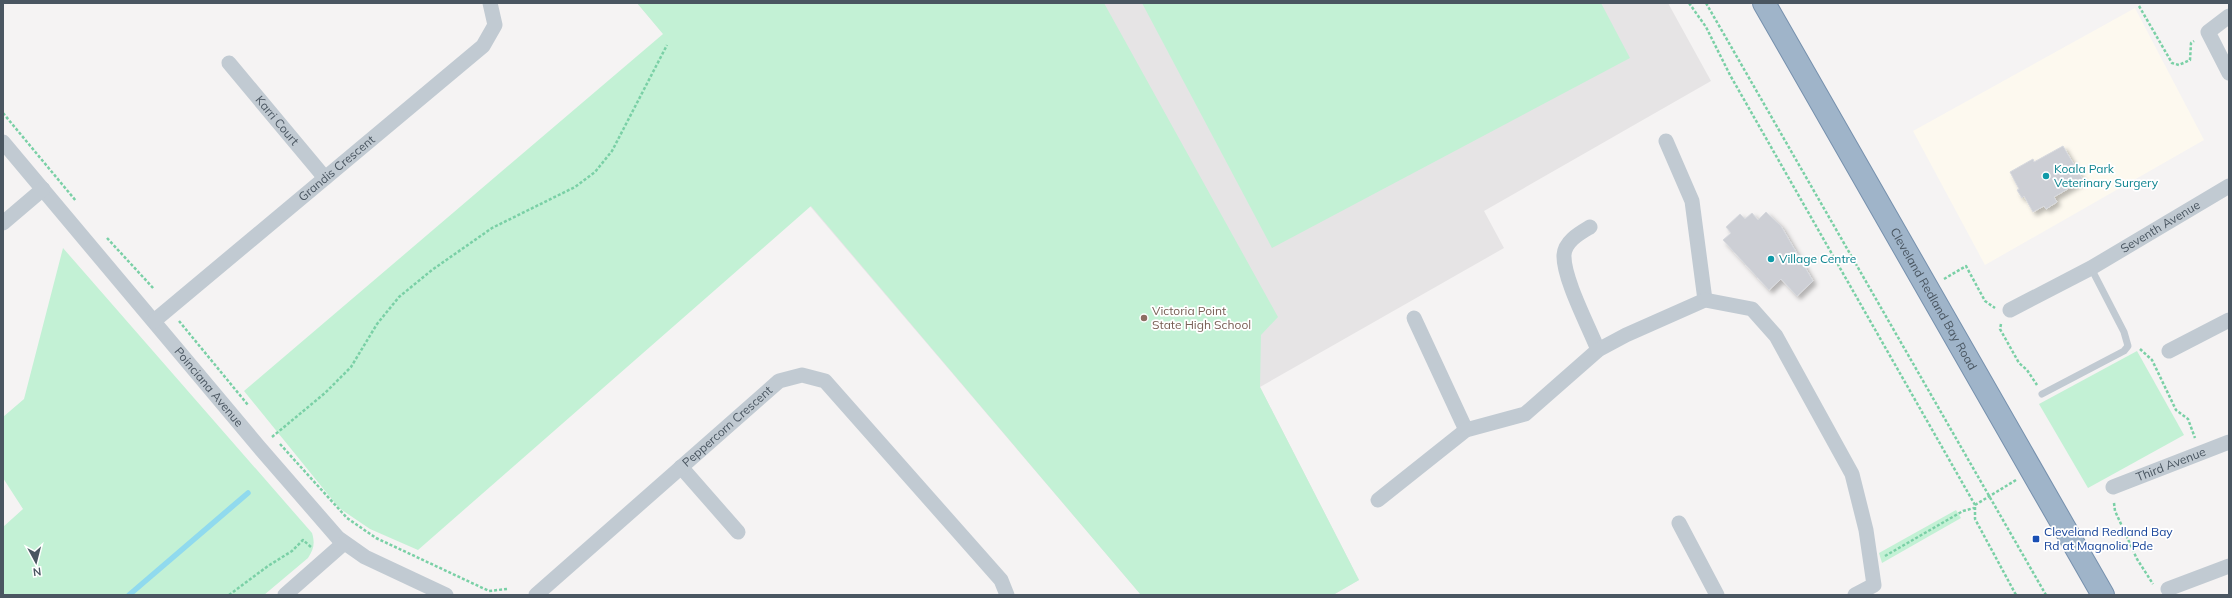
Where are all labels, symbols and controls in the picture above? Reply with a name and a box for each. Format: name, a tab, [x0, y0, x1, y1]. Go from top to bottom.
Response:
street label: Karri Court	[252, 92, 302, 148]
street label: Grandis Crescent	[295, 132, 378, 204]
place label: Koala Park Veterinary Surgery	[2054, 161, 2159, 190]
marker: Koala Park Veterinary Surgery	[2041, 171, 2051, 181]
street label: Seventh Avenue	[2118, 197, 2203, 256]
street label: Cleveland Redland Bay Road	[1887, 225, 1981, 372]
place label: Village Centre	[1779, 251, 1856, 266]
marker: Village Centre	[1766, 254, 1776, 264]
place label: Victoria Point State High School	[1152, 303, 1251, 332]
marker: Victoria Point State High School	[1139, 313, 1149, 323]
street label: Poinciana Avenue	[171, 344, 247, 430]
street label: Peppercorn Crescent	[679, 382, 775, 470]
street label: Third Avenue	[2134, 444, 2208, 484]
place label: Cleveland Redland Bay Rd at Magnolia Pde	[2044, 524, 2173, 553]
marker: Cleveland Redland Bay Rd at Magnolia Pde	[2031, 534, 2041, 544]
north arrow	[16, 542, 56, 582]
text: N	[32, 564, 42, 579]

